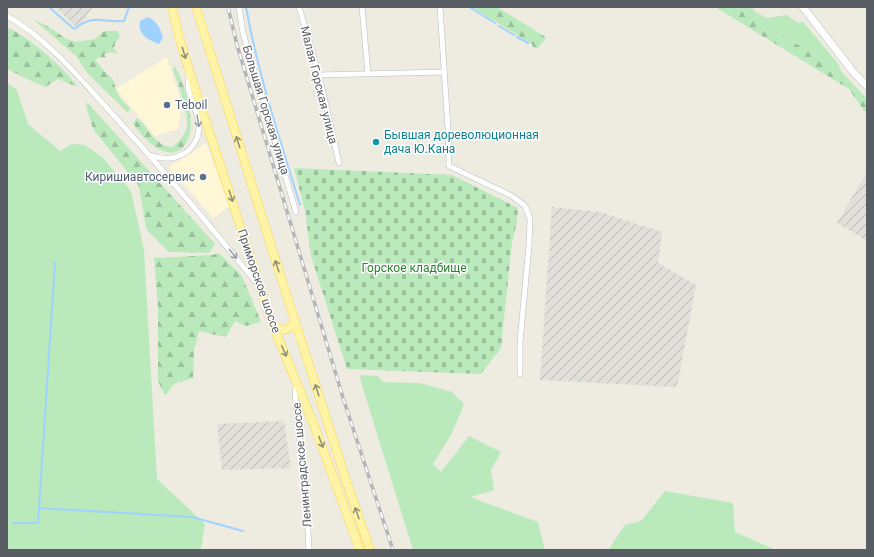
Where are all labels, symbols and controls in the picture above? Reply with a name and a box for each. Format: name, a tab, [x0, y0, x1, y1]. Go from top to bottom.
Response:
street label: Малая Горская улица	[298, 25, 340, 145]
street label: Большая Горская улица	[240, 44, 292, 176]
one-way arrow	[181, 47, 188, 60]
place label: Teboil	[175, 98, 207, 112]
marker: Teboil	[162, 100, 172, 110]
one-way arrow	[194, 114, 202, 127]
place label: Бывшая дореволюционная дача Ю.Кана	[384, 128, 539, 156]
one-way arrow	[234, 135, 241, 148]
marker: Бывшая дореволюционная дача Ю.Кана	[371, 137, 381, 147]
place label: Киришиавтосервис	[85, 170, 195, 184]
marker: Киришиавтосервис	[198, 172, 208, 182]
one-way arrow	[227, 190, 235, 202]
street label: Приморское шоссе	[235, 227, 283, 335]
one-way arrow	[228, 249, 237, 259]
one-way arrow	[273, 259, 280, 272]
park label: Горское кладбище	[361, 261, 467, 275]
one-way arrow	[281, 345, 288, 357]
one-way arrow	[312, 384, 320, 396]
street label: Ленинградское шоссе	[290, 402, 314, 528]
one-way arrow	[318, 436, 326, 448]
one-way arrow	[353, 507, 360, 520]

